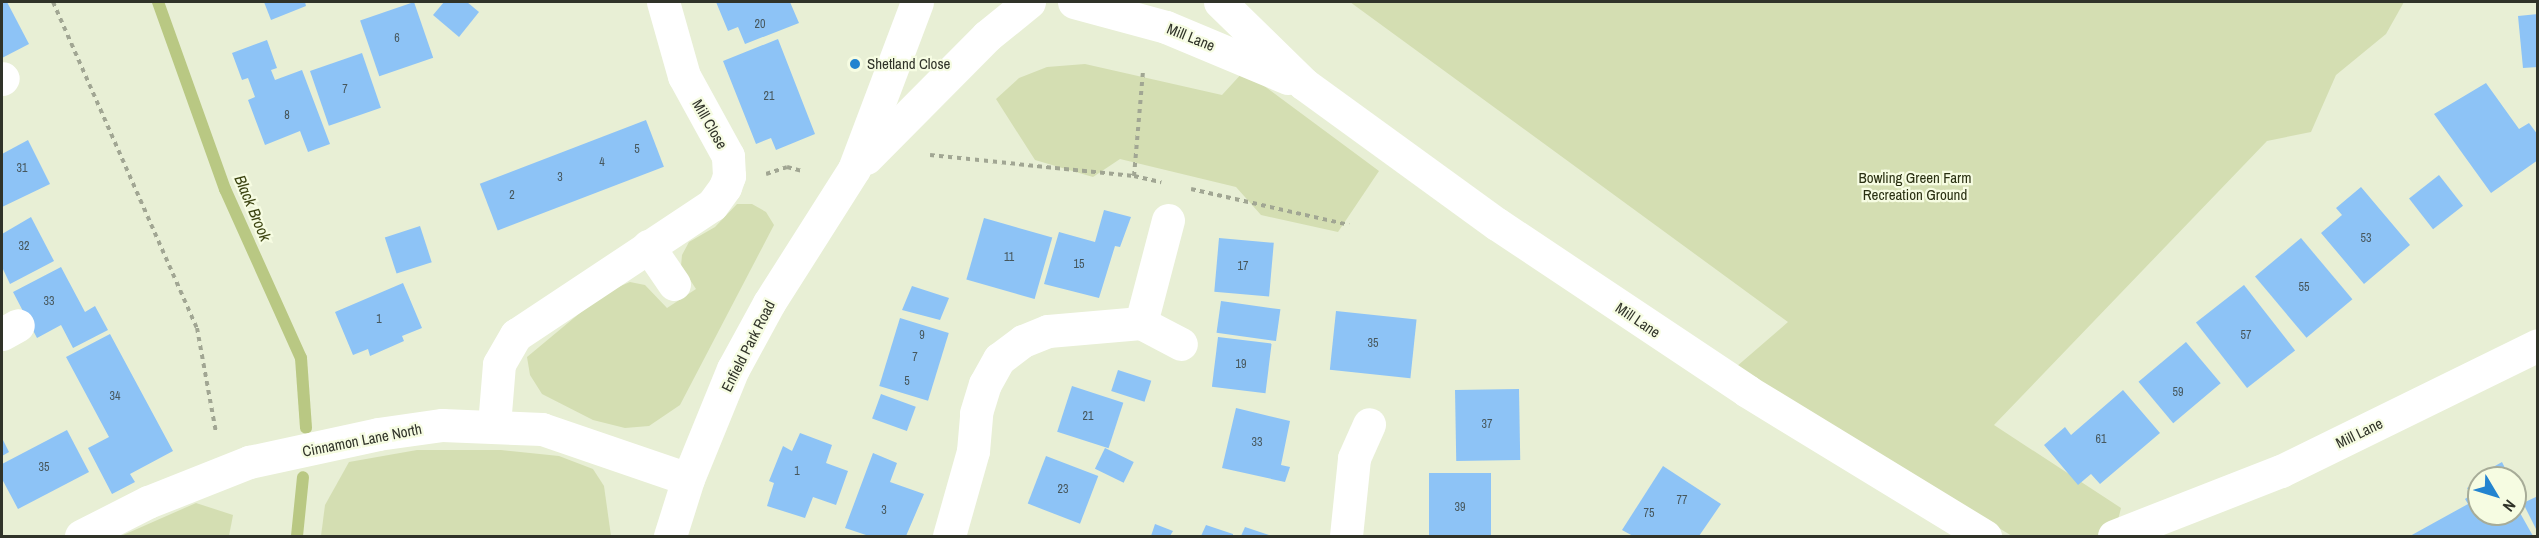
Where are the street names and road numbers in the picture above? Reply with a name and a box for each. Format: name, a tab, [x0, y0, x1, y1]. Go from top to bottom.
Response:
street label: Mill Lane	[1164, 19, 1218, 55]
street label: Mill Close	[689, 96, 731, 152]
street label: Enfield Park Road	[717, 297, 779, 395]
street label: Mill Lane	[1612, 299, 1664, 341]
street label: Mill Lane	[2333, 414, 2385, 452]
street label: Cinnamon Lane North	[301, 420, 423, 460]

